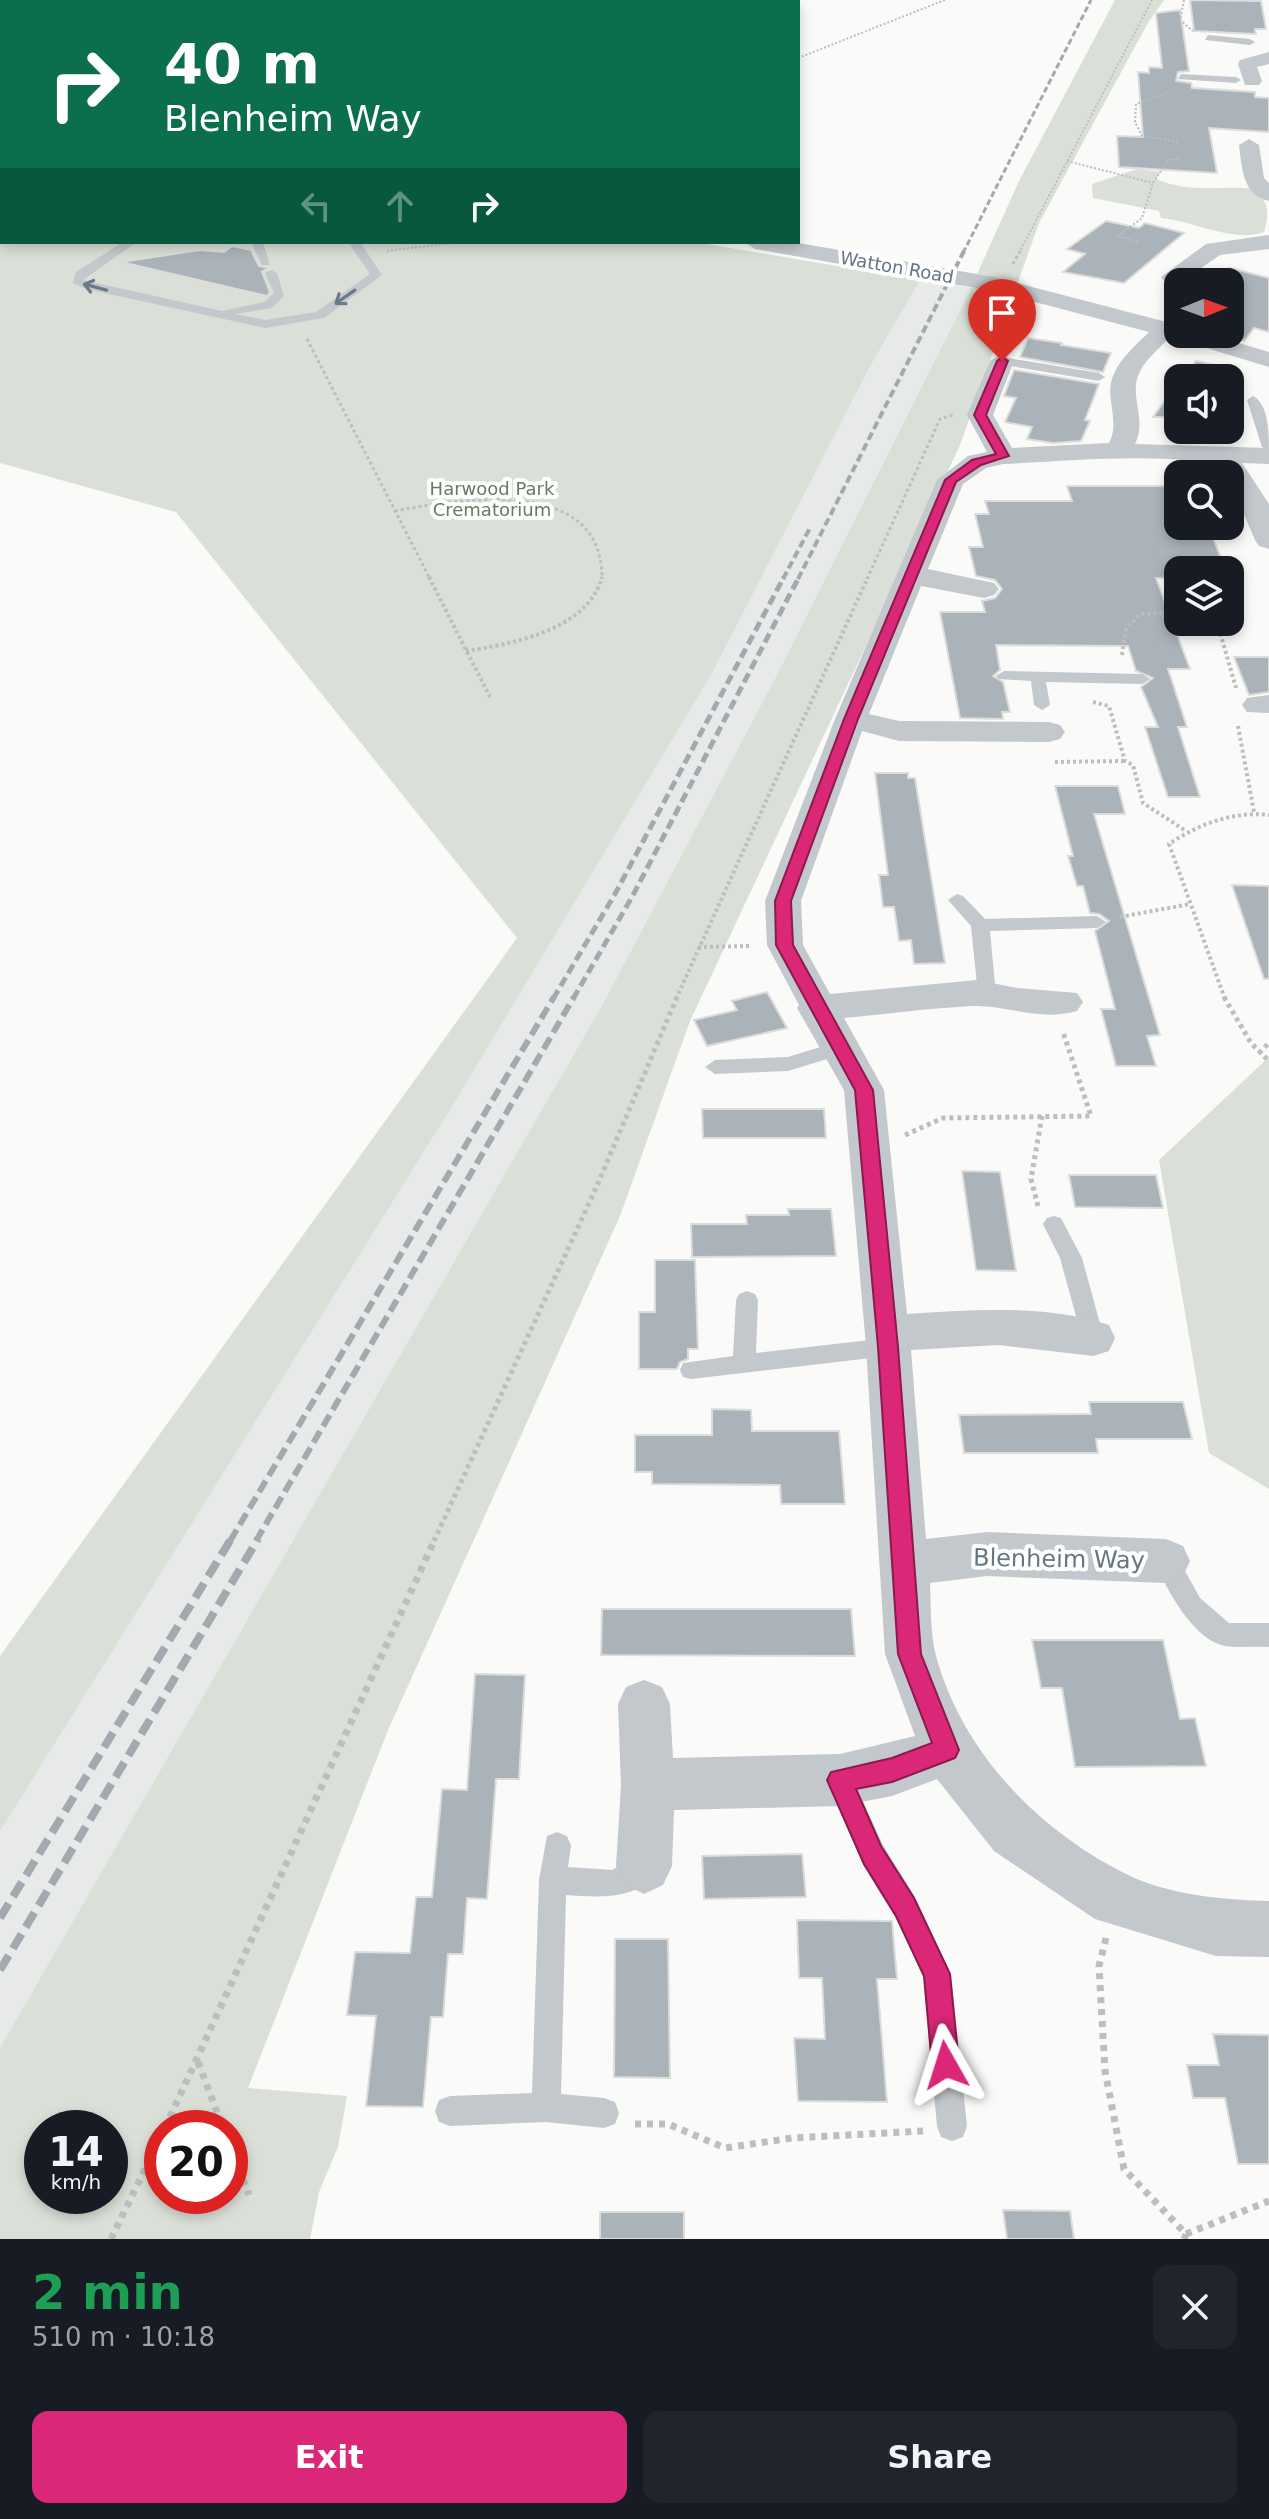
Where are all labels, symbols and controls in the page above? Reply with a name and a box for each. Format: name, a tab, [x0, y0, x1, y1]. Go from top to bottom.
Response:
text: 40 m	[164, 31, 320, 96]
icon: right	[32, 32, 136, 136]
text: Blenheim Way	[164, 98, 422, 139]
icon: left	[294, 184, 338, 228]
icon: ahead	[378, 184, 422, 228]
icon: right	[462, 184, 506, 228]
street label: Watton Road	[838, 247, 956, 287]
north arrow	[1164, 268, 1244, 348]
map controls	[1164, 268, 1244, 636]
one-way arrow	[83, 279, 109, 294]
pin	[968, 279, 1036, 361]
one-way arrow	[334, 289, 356, 305]
icon: arrive	[980, 291, 1024, 335]
button: sound	[1164, 364, 1244, 444]
button: search	[1164, 460, 1244, 540]
park label: Harwood Park Crematorium	[430, 478, 555, 520]
button: layers	[1164, 556, 1244, 636]
street label: Blenheim Way	[973, 1544, 1145, 1574]
position arrow	[904, 2023, 988, 2107]
speed limit sign: 20	[144, 2110, 248, 2214]
text: 14	[48, 2129, 104, 2175]
text: km/h	[51, 2170, 101, 2194]
text: 2 min	[32, 2264, 183, 2320]
button: close	[1153, 2265, 1237, 2349]
text: 510 m · 10:18	[32, 2322, 215, 2352]
button: Exit	[32, 2411, 627, 2503]
button: Share	[643, 2411, 1237, 2503]

